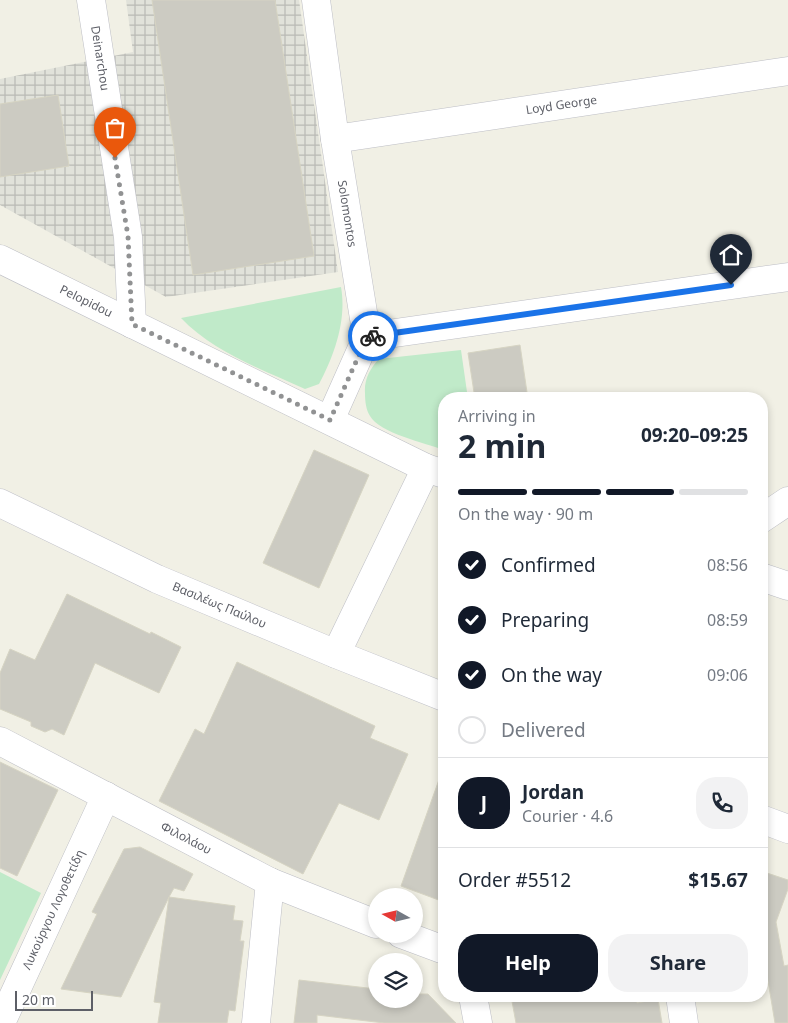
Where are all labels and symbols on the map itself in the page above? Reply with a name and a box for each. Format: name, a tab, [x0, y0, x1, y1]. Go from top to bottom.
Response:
street label: Deinarchou	[87, 25, 114, 92]
street label: Loyd George	[525, 91, 598, 118]
pin	[94, 107, 136, 158]
street label: Solomontos	[334, 179, 361, 249]
pin	[710, 234, 752, 285]
street label: Pelopidou	[57, 281, 116, 321]
courier	[348, 311, 398, 361]
street label: Βασιλέως Παύλου	[170, 577, 269, 632]
street label: Φιλολάου	[158, 817, 215, 858]
street label: Λυκούργου Λογοθετίδη	[18, 847, 88, 972]
north arrow	[368, 888, 422, 942]
scale bar	[15, 988, 92, 1011]

